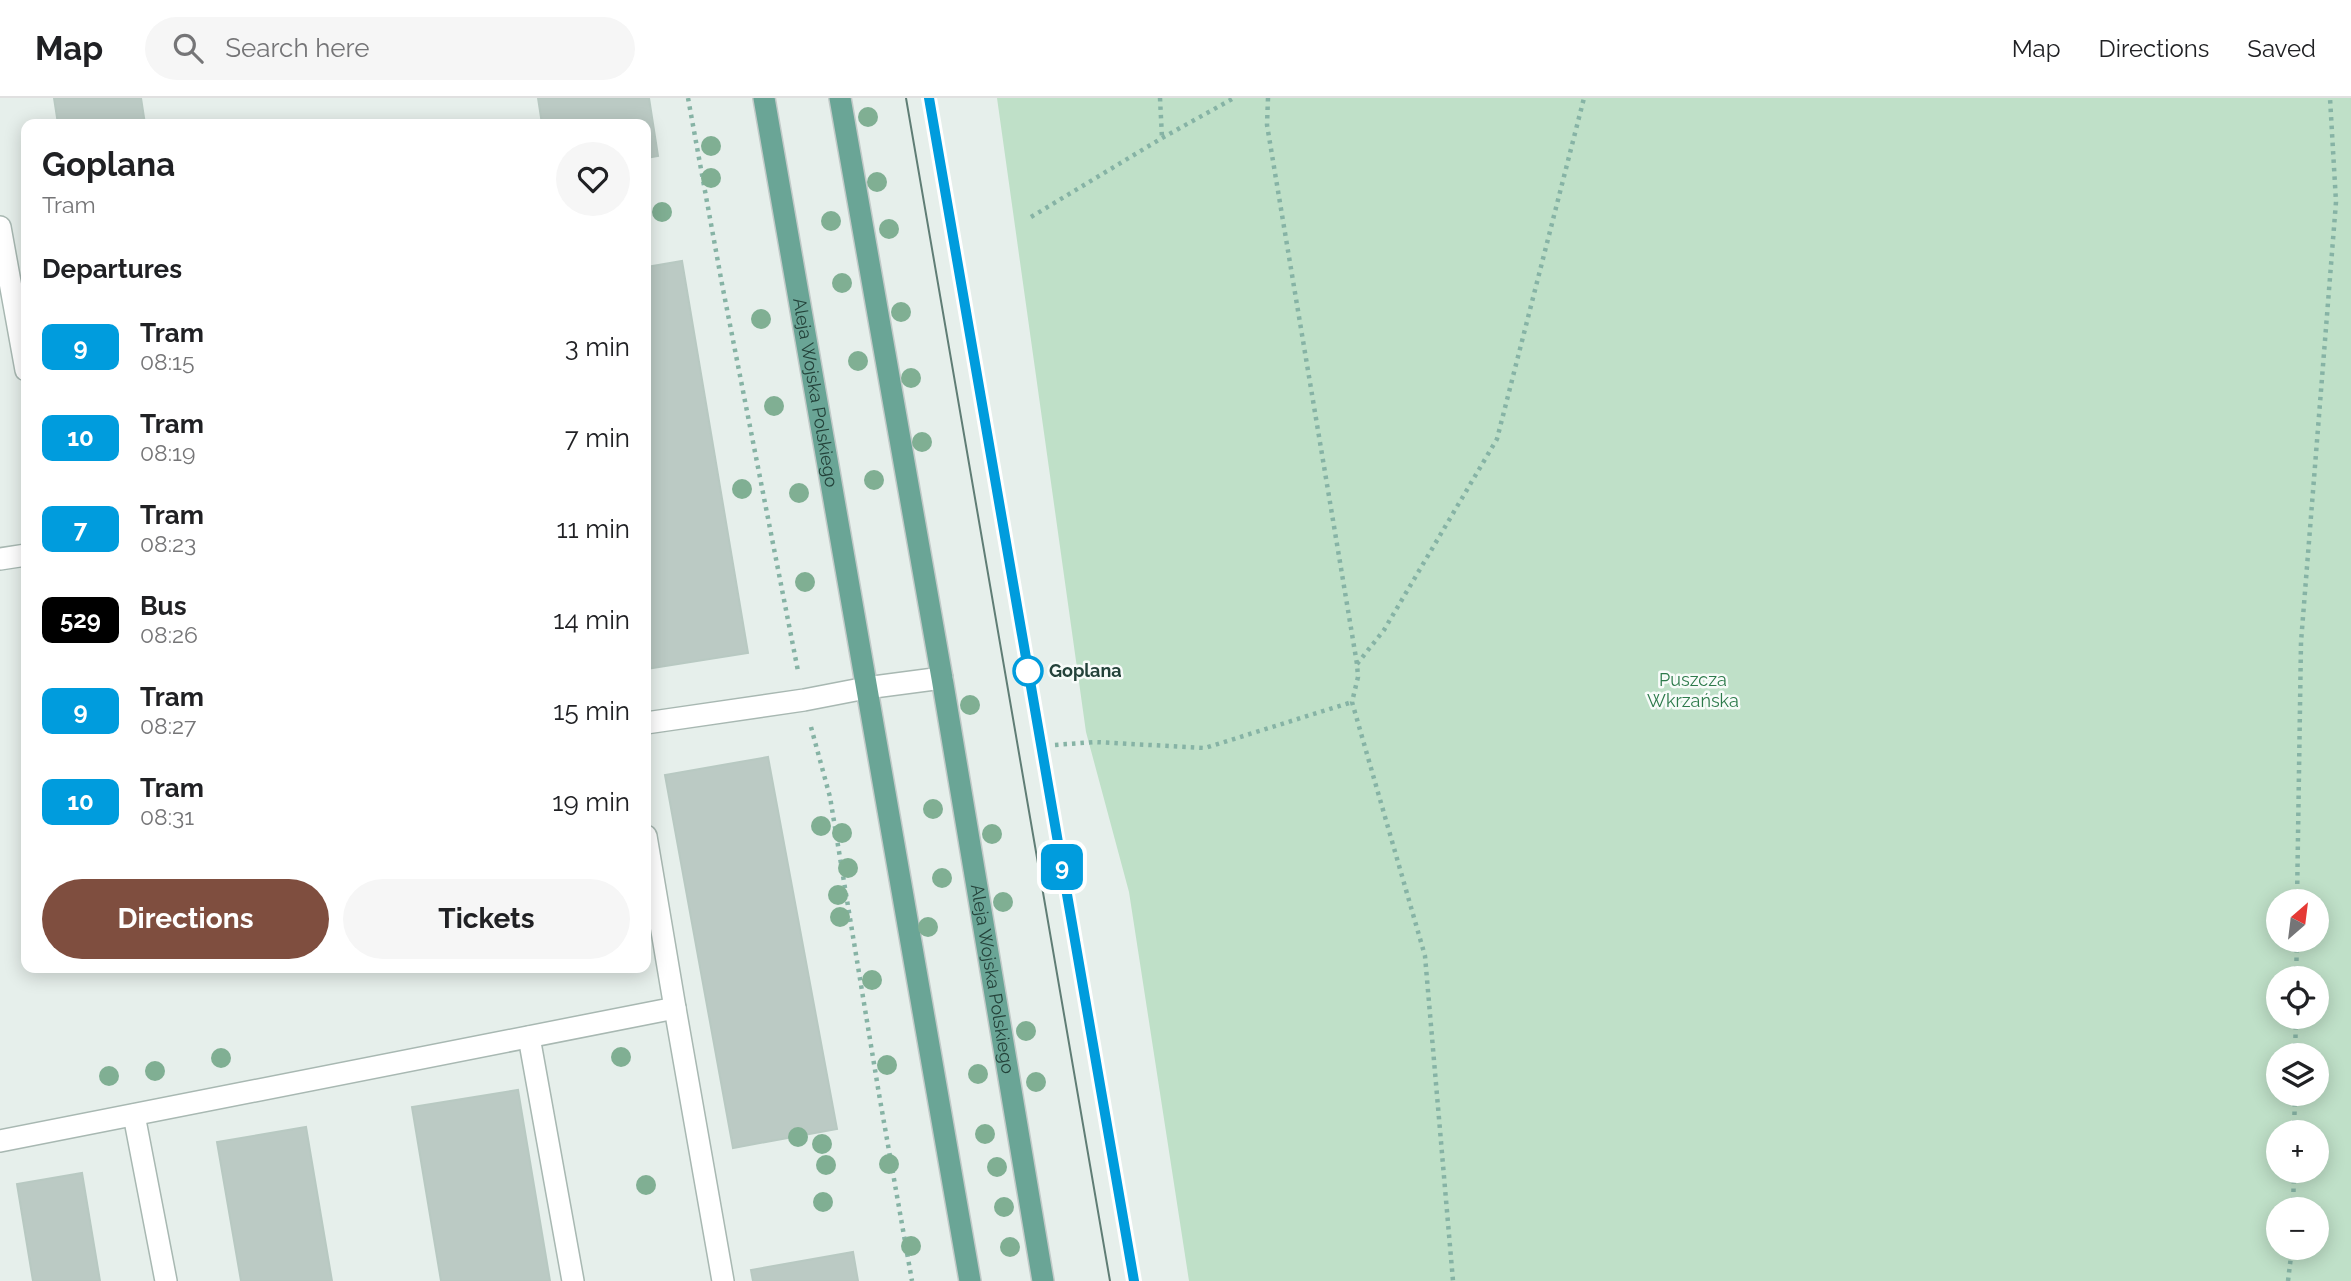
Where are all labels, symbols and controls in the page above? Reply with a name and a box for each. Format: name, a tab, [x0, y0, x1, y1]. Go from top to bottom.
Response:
search box	[145, 17, 635, 80]
text: Map	[35, 29, 103, 68]
icon: search	[169, 29, 207, 67]
text: Search here	[225, 33, 370, 63]
text: Map	[2012, 34, 2061, 63]
text: Directions	[2099, 34, 2209, 63]
text: Saved	[2247, 34, 2316, 63]
button: heart	[556, 142, 630, 216]
text: Goplana	[42, 145, 175, 184]
text: Tram	[42, 191, 96, 218]
text: Departures	[42, 254, 182, 284]
street label: Aleja Wojska Polskiego	[789, 296, 843, 489]
text: Tram	[140, 318, 204, 348]
text: 9	[73, 332, 88, 361]
text: 3 min	[565, 332, 630, 362]
text: 08:15	[140, 348, 194, 375]
text: Tram	[140, 409, 204, 439]
text: 10	[67, 423, 94, 452]
text: 7 min	[565, 423, 630, 453]
text: 08:19	[140, 439, 195, 466]
text: Tram	[140, 500, 204, 530]
text: 7	[74, 514, 87, 543]
text: 11 min	[556, 514, 630, 544]
text: 08:23	[140, 530, 196, 557]
text: Bus	[140, 591, 187, 621]
text: 529	[60, 605, 101, 634]
text: 14 min	[553, 605, 630, 635]
text: 08:26	[140, 621, 198, 648]
marker: Goplana	[1013, 656, 1043, 686]
place label: Goplana	[1049, 660, 1122, 681]
park label: Puszcza Wkrzańska	[1647, 669, 1739, 711]
text: Tram	[140, 682, 204, 712]
text: 9	[73, 696, 88, 725]
text: 15 min	[553, 696, 630, 726]
text: 08:27	[140, 712, 196, 739]
text: Tram	[140, 773, 204, 803]
text: 10	[67, 787, 94, 816]
text: 19 min	[552, 787, 630, 817]
text: 08:31	[140, 803, 194, 830]
line badge: 9	[1039, 844, 1085, 890]
text: 9	[1055, 852, 1069, 881]
button: Directions	[42, 879, 329, 959]
button: Tickets	[343, 879, 630, 959]
street label: Aleja Wojska Polskiego	[967, 883, 1019, 1075]
north arrow	[2266, 889, 2329, 952]
map controls	[2266, 889, 2329, 1260]
button: locate	[2266, 966, 2329, 1029]
button: layers	[2266, 1043, 2329, 1106]
button: +	[2266, 1120, 2329, 1183]
button: −	[2266, 1197, 2329, 1260]

